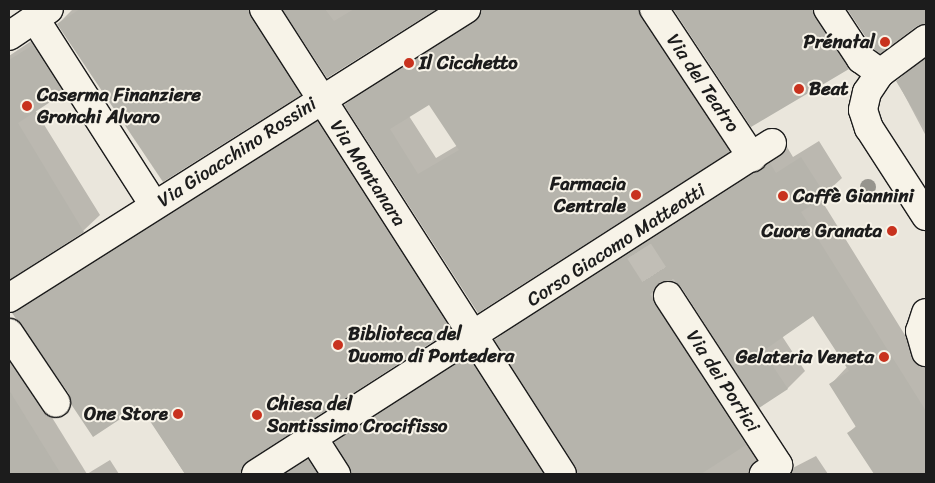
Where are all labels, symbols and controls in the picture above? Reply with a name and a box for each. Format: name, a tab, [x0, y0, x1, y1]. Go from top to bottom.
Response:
street label: Via del Teatro	[661, 29, 745, 137]
place label: Prénatal	[804, 31, 875, 53]
marker: Prénatal	[879, 36, 891, 48]
place label: Il Cicchetto	[419, 52, 518, 74]
marker: Il Cicchetto	[403, 57, 415, 69]
place label: Beat	[809, 78, 849, 100]
marker: Beat	[793, 83, 805, 95]
place label: Caserma Finanziere Gronchi Alvaro	[37, 84, 201, 128]
street label: Via Gioacchino Rossini	[153, 92, 321, 212]
marker: Caserma Finanziere Gronchi Alvaro	[21, 100, 33, 112]
street label: Via Montanara	[325, 116, 411, 230]
place label: Farmacia Centrale	[550, 173, 626, 217]
street label: Corso Giacomo Matteotti	[523, 179, 709, 311]
place label: Caffè Giannini	[793, 185, 914, 207]
marker: Farmacia Centrale	[630, 189, 642, 201]
marker: Caffè Giannini	[777, 190, 789, 202]
place label: Cuore Granata	[762, 220, 882, 242]
marker: Cuore Granata	[886, 225, 898, 237]
place label: Biblioteca del Duomo di Pontedera	[348, 323, 514, 367]
street label: Via dei Portici	[681, 325, 765, 437]
marker: Biblioteca del Duomo di Pontedera	[332, 339, 344, 351]
place label: Gelateria Veneta	[735, 346, 874, 368]
marker: Gelateria Veneta	[878, 351, 890, 363]
place label: Chiesa del Santissimo Crocifisso	[267, 393, 447, 437]
place label: One Store	[83, 403, 168, 425]
marker: One Store	[172, 408, 184, 420]
marker: Chiesa del Santissimo Crocifisso	[251, 409, 263, 421]

